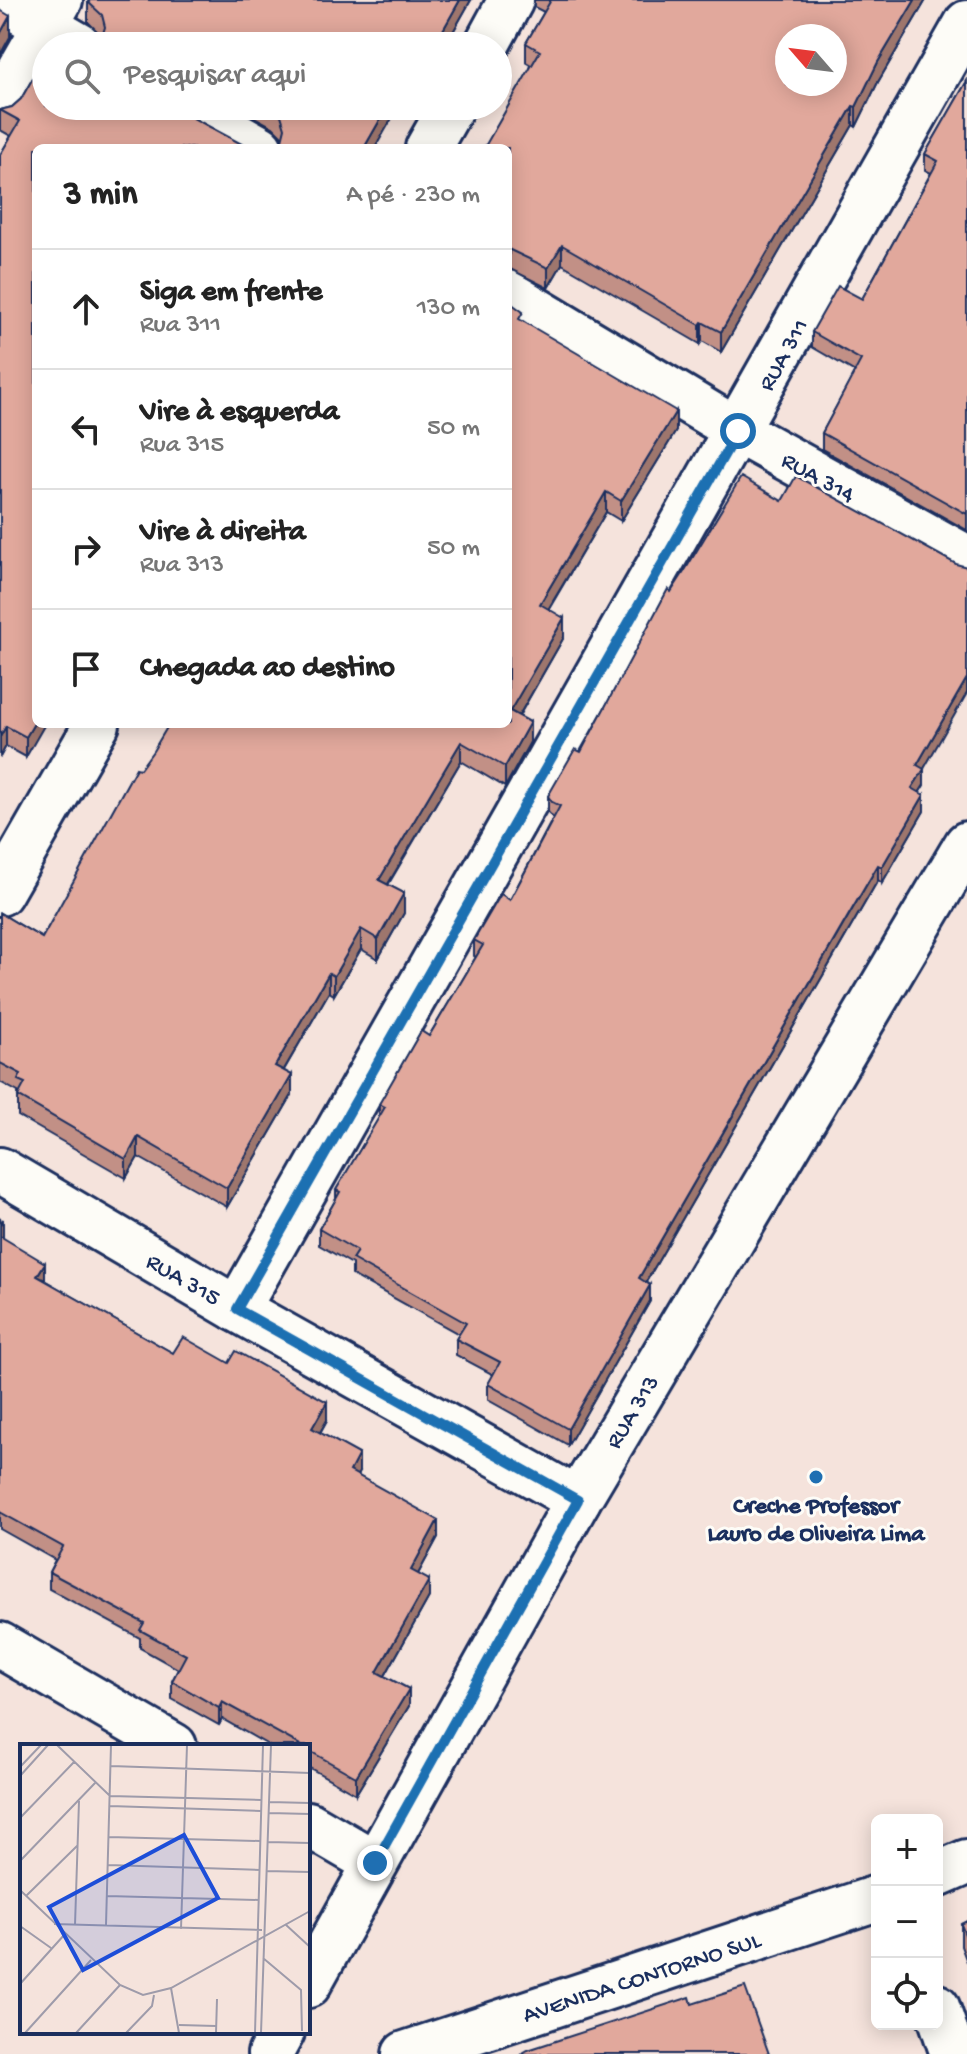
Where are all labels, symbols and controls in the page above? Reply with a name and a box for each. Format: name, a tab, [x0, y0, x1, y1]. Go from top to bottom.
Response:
north arrow	[775, 24, 847, 96]
search box	[32, 32, 512, 120]
icon: search	[60, 54, 104, 98]
text: Pesquisar aqui	[124, 59, 306, 94]
text: 3 min	[64, 176, 137, 216]
text: A pé · 230 m	[346, 181, 480, 212]
text: Siga em frente	[140, 276, 322, 311]
icon: ahead	[64, 287, 108, 331]
text: 130 m	[417, 294, 480, 325]
text: Rua 311	[140, 311, 221, 342]
street label: RUA 311	[753, 315, 817, 397]
text: Vire à esquerda	[140, 396, 339, 431]
icon: left	[64, 407, 108, 451]
route start	[720, 413, 756, 449]
text: 50 m	[427, 414, 480, 445]
text: Rua 315	[140, 431, 224, 462]
street label: RUA 314	[775, 447, 860, 511]
text: Vire à direita	[140, 516, 306, 551]
icon: right	[64, 527, 108, 571]
text: 50 m	[427, 534, 480, 565]
text: Rua 313	[140, 551, 224, 582]
icon: arrive	[64, 647, 108, 691]
text: Chegada ao destino	[140, 652, 395, 687]
street label: RUA 315	[140, 1248, 225, 1314]
street label: RUA 313	[601, 1371, 667, 1455]
marker: Creche Professor Lauro de Oliveira Lima	[807, 1468, 825, 1486]
place label: Creche Professor Lauro de Oliveira Lima	[707, 1493, 926, 1550]
inset map	[20, 1744, 310, 2034]
map controls	[871, 1814, 943, 2030]
button: +	[871, 1814, 943, 1886]
route end	[357, 1845, 393, 1881]
button: −	[871, 1886, 943, 1958]
street label: AVENIDA CONTORNO SUL	[520, 1927, 766, 2031]
button: locate	[871, 1958, 943, 2030]

